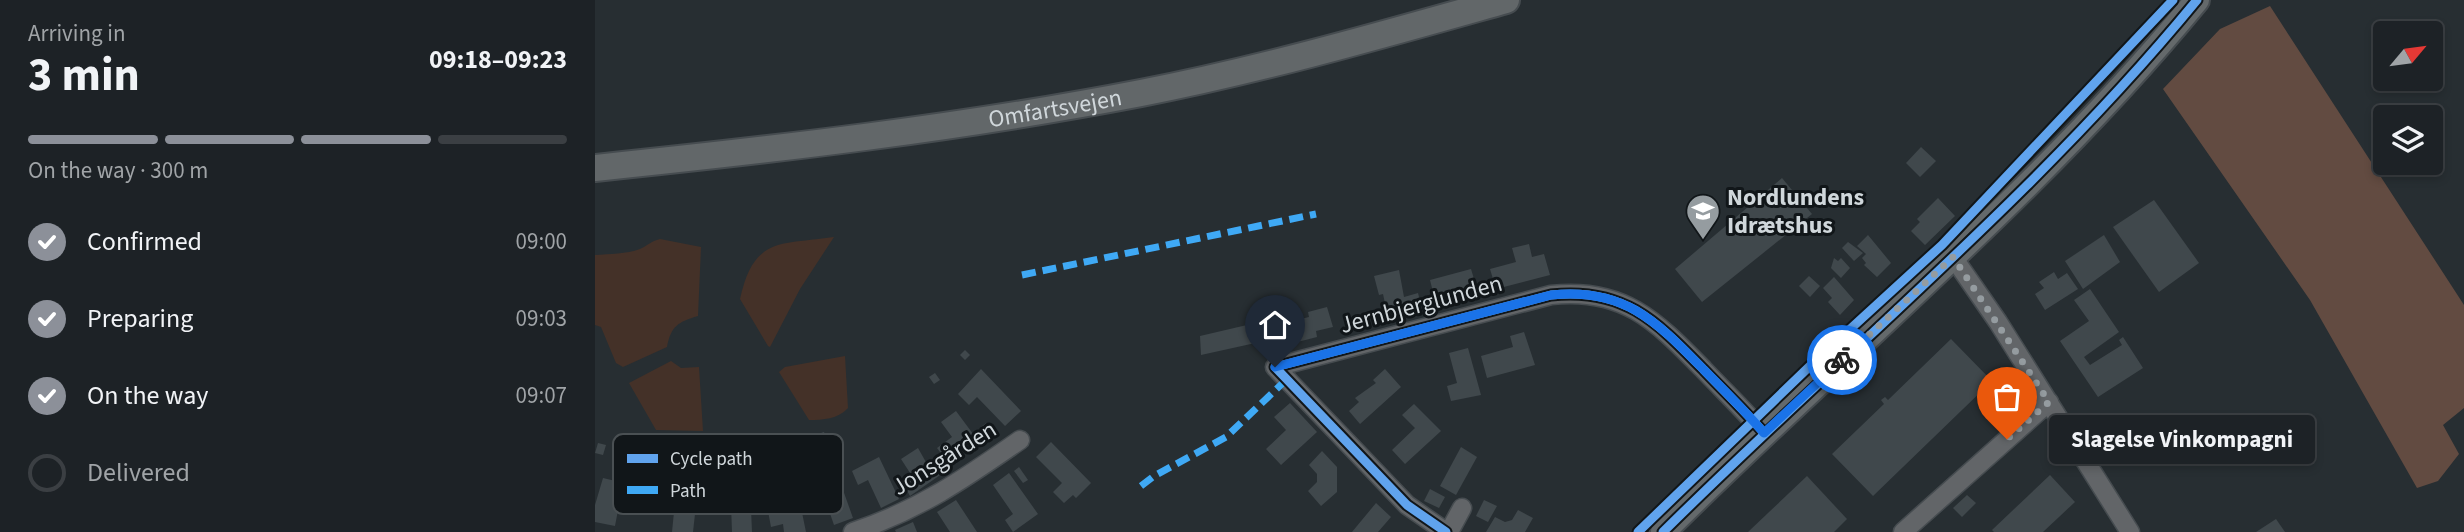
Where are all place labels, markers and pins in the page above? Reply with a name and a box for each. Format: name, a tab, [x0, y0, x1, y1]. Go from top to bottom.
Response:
place label: Nordlundens Idrætshus	[1727, 180, 1864, 243]
school or university icon: Nordlundens Idrætshus	[1684, 192, 1722, 241]
pin	[1245, 295, 1305, 367]
pin	[1977, 367, 2037, 439]
callout: Slagelse Vinkompagni	[2049, 414, 2315, 464]

